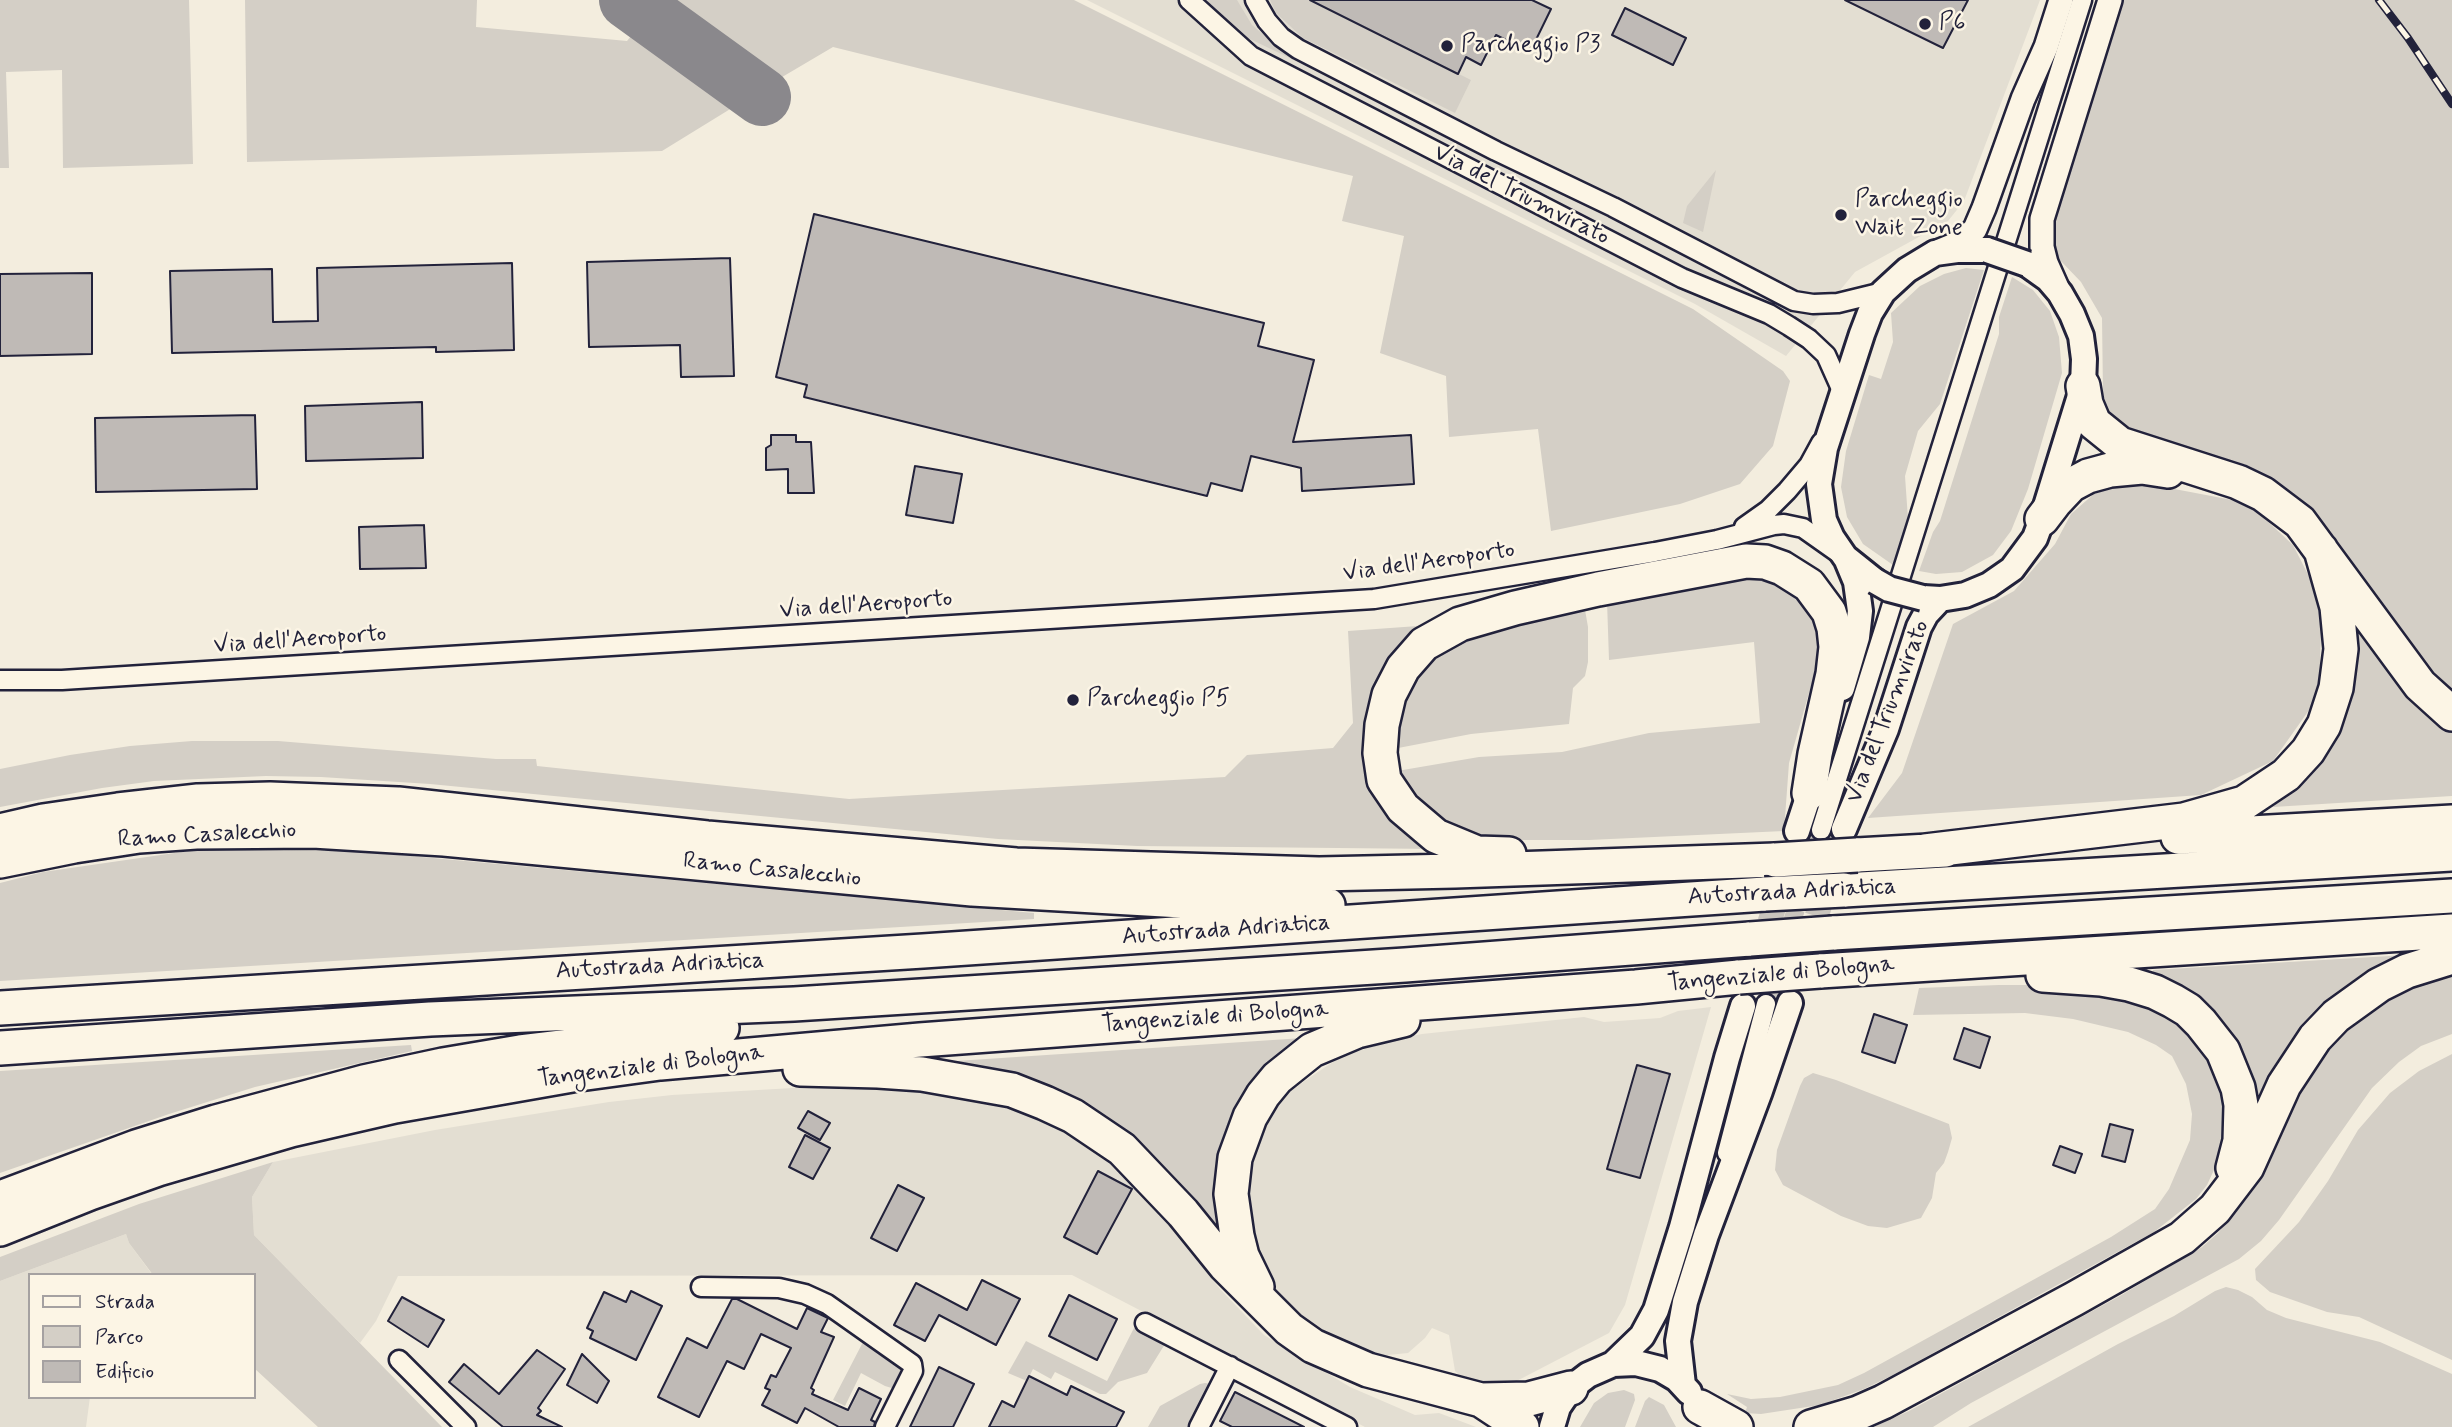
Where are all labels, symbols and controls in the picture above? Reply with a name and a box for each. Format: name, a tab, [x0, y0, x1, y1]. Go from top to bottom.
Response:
place label: P6	[1939, 10, 1966, 38]
marker: P6	[1917, 16, 1933, 32]
place label: Parcheggio P3	[1461, 32, 1600, 60]
marker: Parcheggio P3	[1439, 38, 1455, 54]
street label: Via del Triumvirato	[1428, 139, 1614, 253]
place label: Parcheggio Wait Zone	[1855, 187, 1963, 243]
marker: Parcheggio Wait Zone	[1833, 207, 1849, 223]
street label: Via dell'Aeroporto	[1341, 537, 1517, 589]
street label: Via dell'Aeroporto	[779, 586, 953, 626]
street label: Via del Triumvirato	[1841, 617, 1937, 807]
street label: Via dell'Aeroporto	[213, 621, 387, 661]
place label: Parcheggio P5	[1087, 686, 1230, 714]
marker: Parcheggio P5	[1065, 692, 1081, 708]
street label: Ramo Casalecchio	[117, 817, 297, 855]
street label: Ramo Casalecchio	[682, 847, 862, 895]
street label: Autostrada Adriatica	[1687, 873, 1897, 913]
street label: Autostrada Adriatica	[1121, 909, 1331, 953]
street label: Autostrada Adriatica	[555, 947, 765, 987]
street label: Tangenziale di Bologna	[1666, 951, 1896, 999]
street label: Tangenziale di Bologna	[1100, 996, 1330, 1040]
street label: Tangenziale di Bologna	[536, 1039, 766, 1095]
legend	[28, 1273, 256, 1399]
text: Strada	[95, 1288, 155, 1316]
text: Parco	[95, 1323, 143, 1351]
text: Edificio	[95, 1358, 154, 1386]

